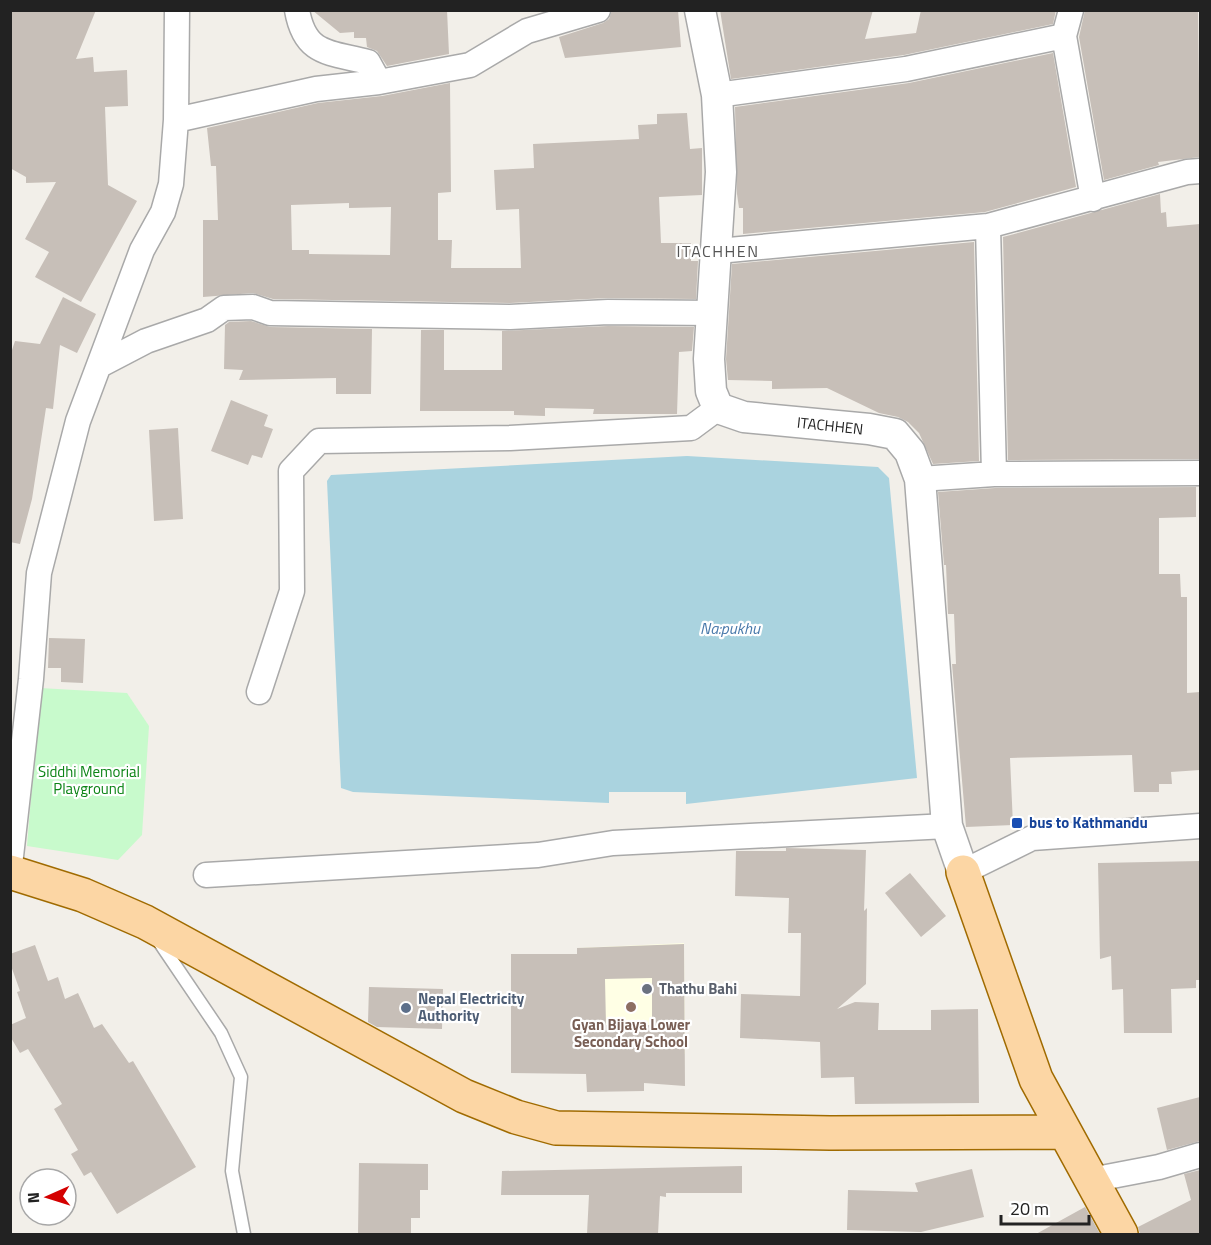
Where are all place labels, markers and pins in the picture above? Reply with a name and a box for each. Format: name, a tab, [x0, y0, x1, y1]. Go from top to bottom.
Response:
place label: bus to Kathmandu	[1029, 811, 1148, 834]
marker: bus to Kathmandu	[1010, 816, 1024, 830]
place label: Thathu Bahi	[659, 977, 737, 1000]
marker: Thathu Bahi	[640, 982, 654, 996]
place label: Nepal Electricity Authority	[418, 987, 525, 1027]
marker: Gyan Bijaya Lower Secondary School	[624, 1000, 638, 1014]
marker: Nepal Electricity Authority	[399, 1001, 413, 1015]
place label: Gyan Bijaya Lower Secondary School	[572, 1013, 691, 1053]

